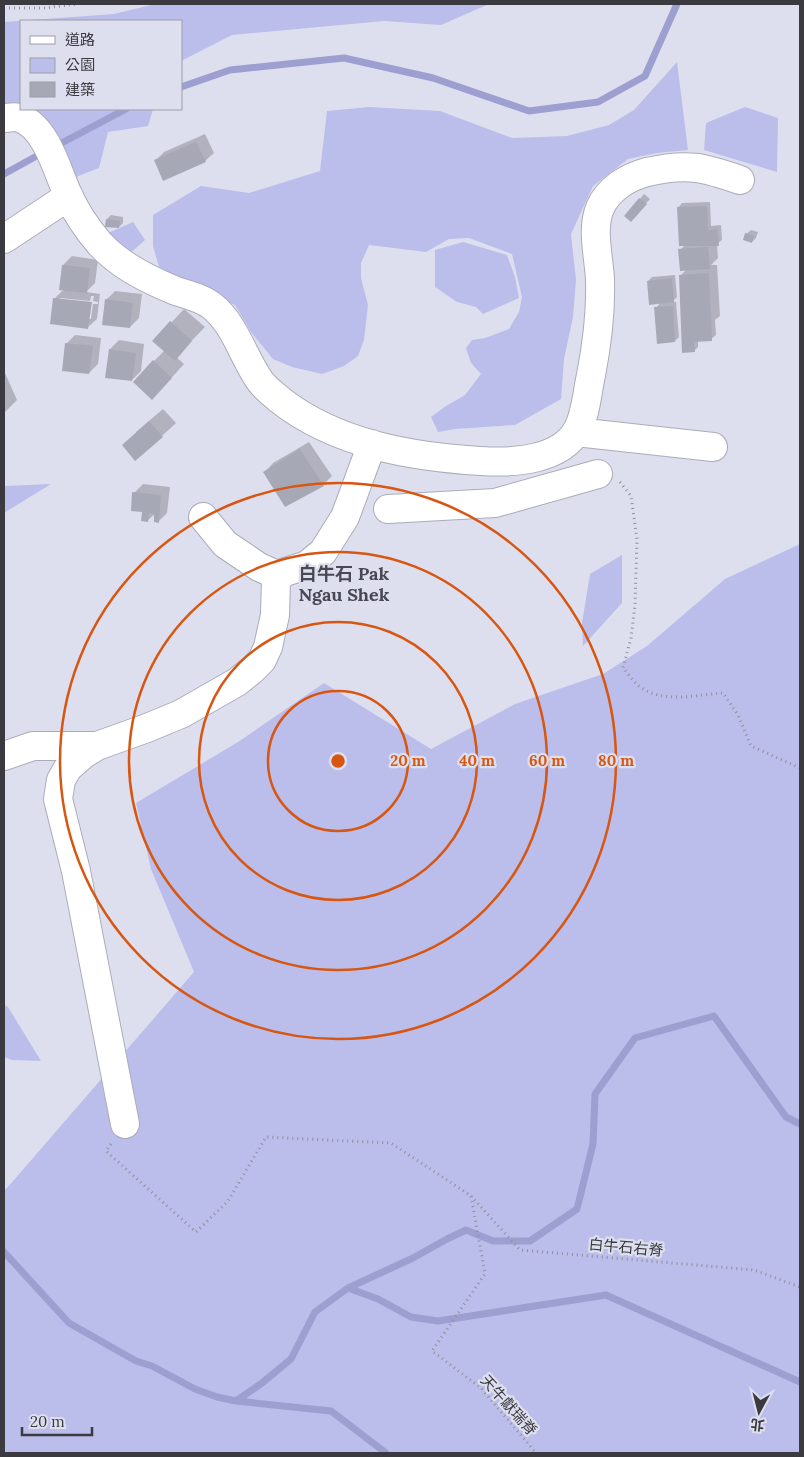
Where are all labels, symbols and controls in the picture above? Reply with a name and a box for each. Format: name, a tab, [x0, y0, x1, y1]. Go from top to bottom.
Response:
legend	[20, 20, 182, 110]
text: 道路	[65, 30, 95, 49]
text: 公園	[65, 55, 95, 74]
text: 建築	[65, 80, 95, 99]
district label: 白牛石 Pak Ngau Shek	[299, 562, 390, 606]
text: 20 m	[390, 751, 426, 770]
text: 40 m	[459, 751, 495, 770]
text: 60 m	[529, 751, 565, 770]
text: 80 m	[598, 751, 634, 770]
centre of rings	[329, 752, 347, 770]
street label: 白牛石右脊	[588, 1234, 664, 1260]
street label: 天牛獻瑞脊	[477, 1371, 541, 1439]
north arrow	[734, 1387, 784, 1437]
scale bar	[22, 1404, 92, 1436]
text: 20 m	[30, 1412, 65, 1431]
text: 北	[749, 1415, 765, 1435]

